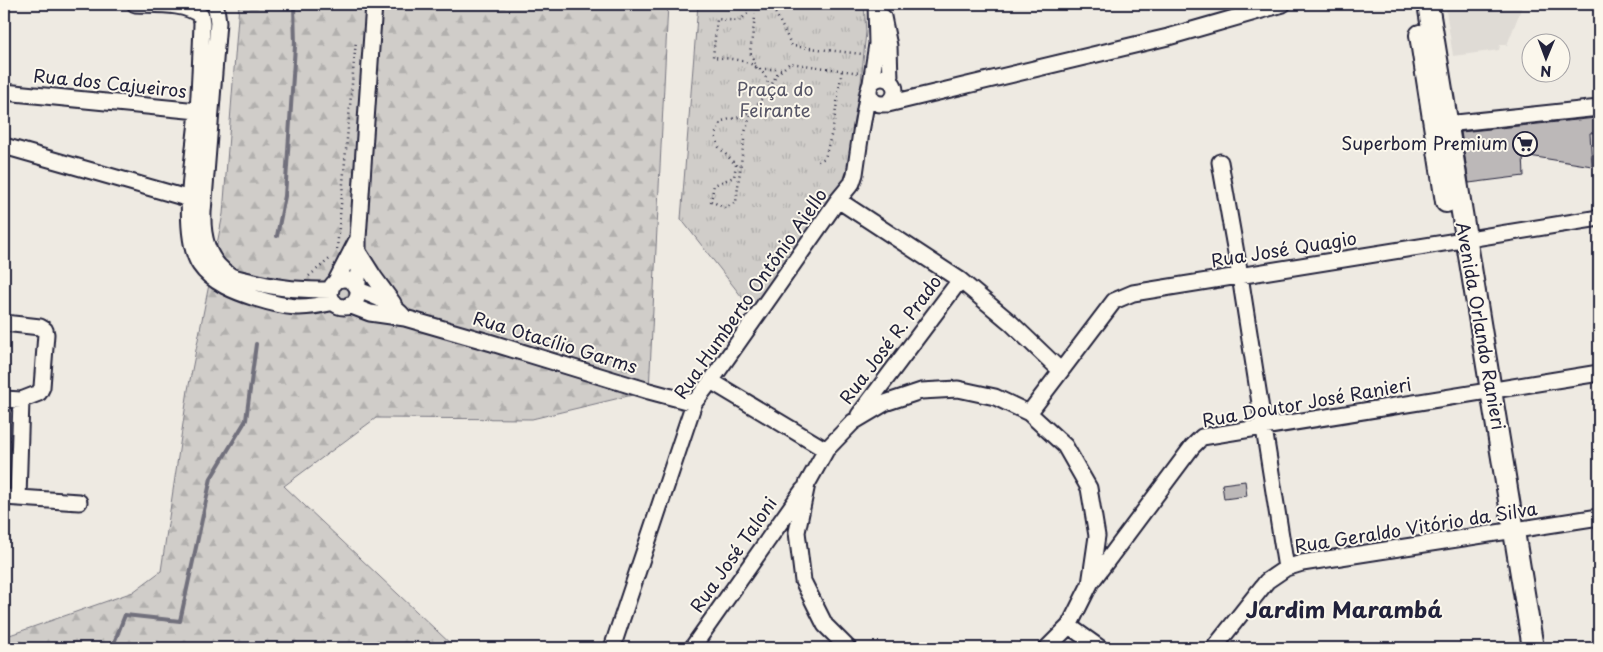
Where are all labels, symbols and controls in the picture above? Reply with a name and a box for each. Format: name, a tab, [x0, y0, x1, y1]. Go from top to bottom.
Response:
north arrow	[1520, 32, 1570, 82]
street label: Rua dos Cajueiros	[32, 61, 188, 104]
text: N	[1540, 61, 1551, 82]
park label: Praça do Feirante	[736, 75, 814, 123]
place label: Superbom Premium	[1341, 129, 1508, 156]
supermarket icon: Superbom Premium	[1512, 131, 1538, 157]
street label: Rua Humberto Ontõnio Aiello	[667, 182, 833, 404]
street label: Avenida Orlando Ranieri	[1450, 219, 1513, 432]
street label: Rua José Quagio	[1209, 224, 1359, 273]
street label: Rua José R. Prado	[832, 269, 947, 409]
street label: Rua Otacílio Garms	[470, 304, 641, 379]
street label: Rua Doutor José Ranieri	[1200, 370, 1414, 433]
street label: Rua José Taloni	[683, 491, 783, 617]
street label: Rua Geraldo Vitório da Silva	[1292, 494, 1539, 559]
district label: Jardim Marambá	[1246, 592, 1442, 625]

